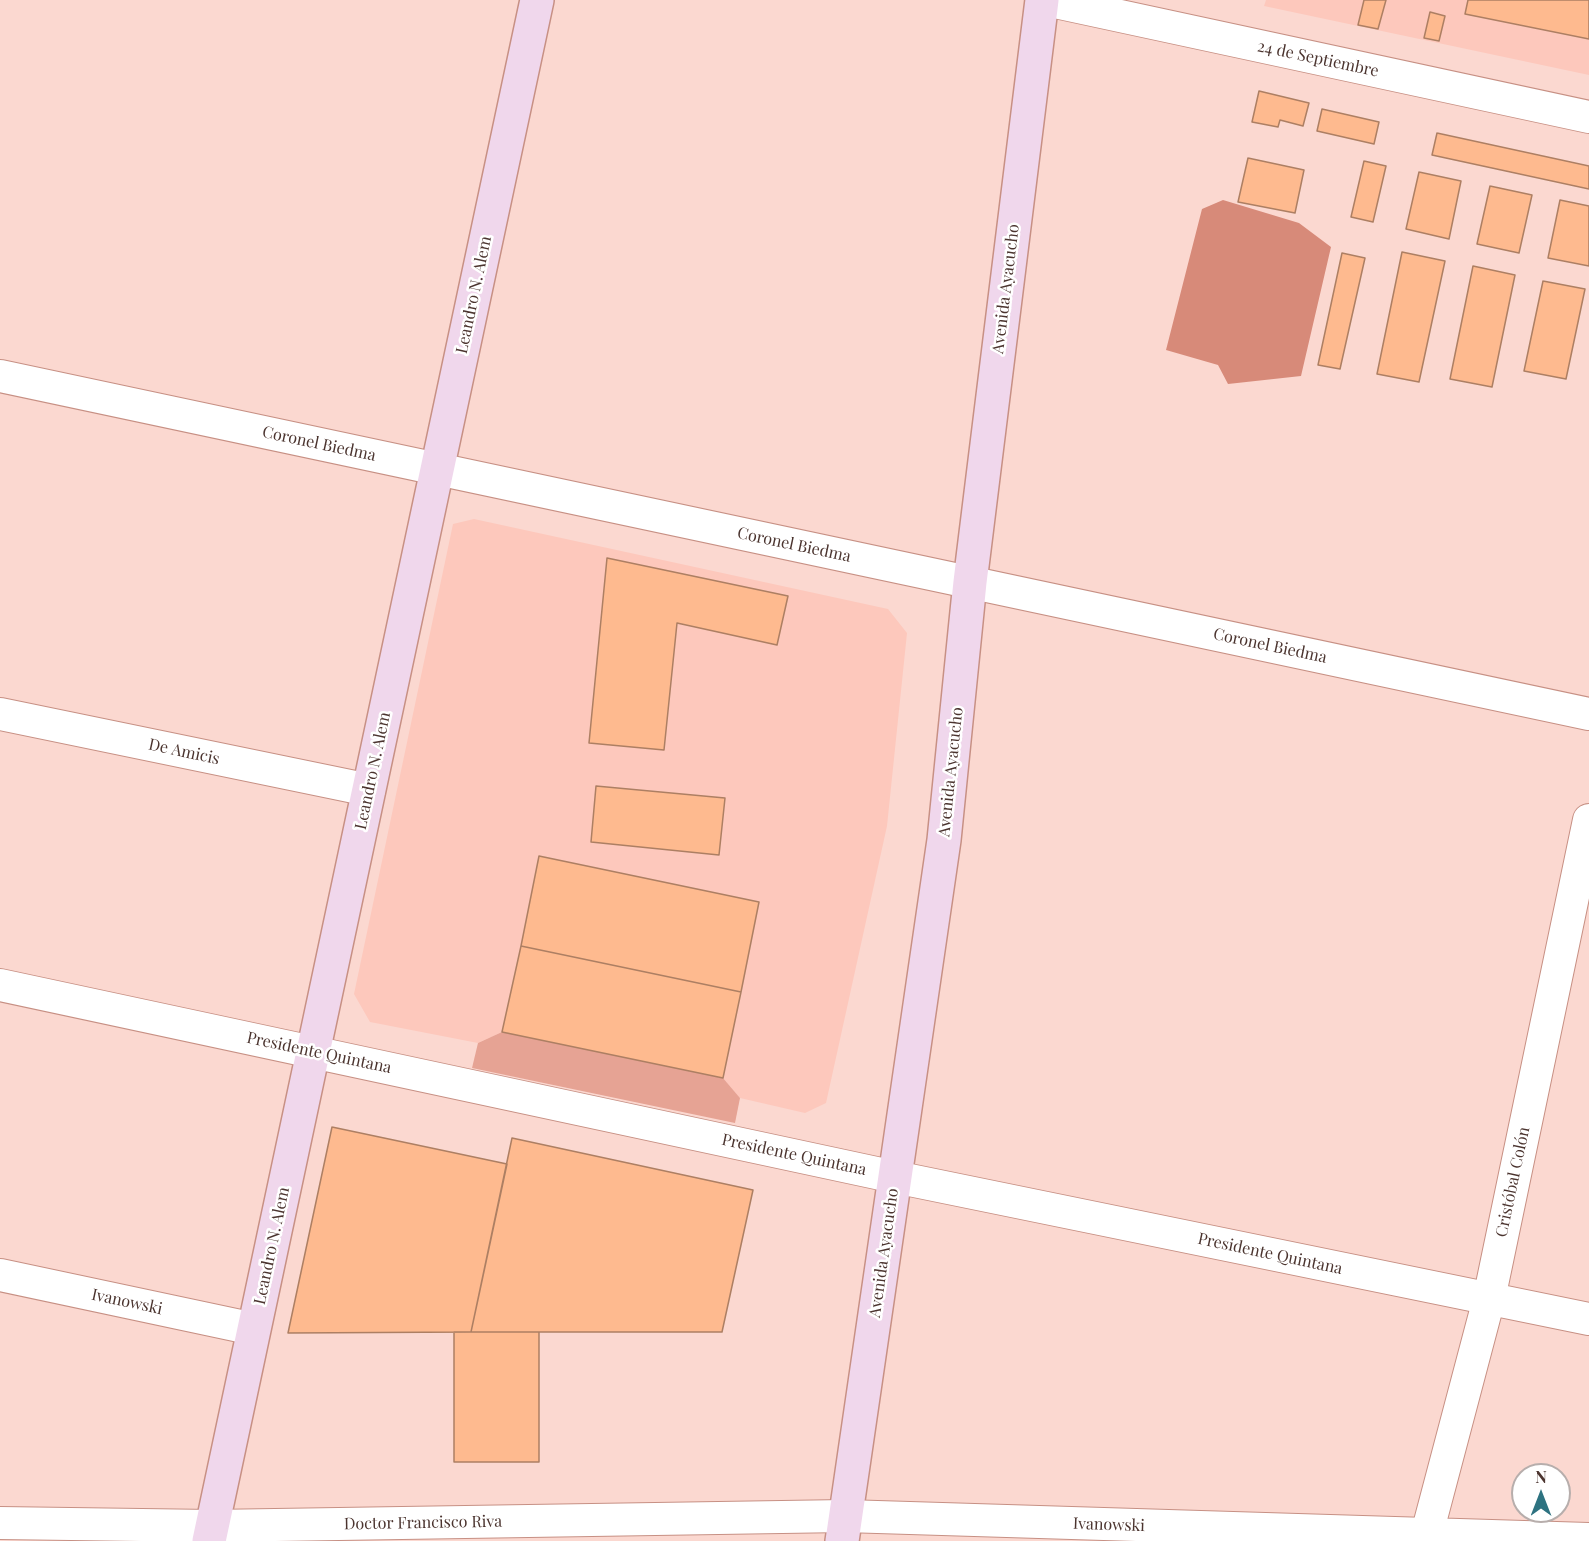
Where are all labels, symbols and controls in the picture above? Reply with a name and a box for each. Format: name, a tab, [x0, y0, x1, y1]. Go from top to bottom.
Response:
street label: 24 de Septiembre	[1256, 37, 1380, 81]
street label: Avenida Ayacucho	[989, 223, 1023, 355]
street label: Leandro N. Alem	[452, 234, 496, 356]
street label: Coronel Biedma	[260, 423, 378, 465]
street label: Coronel Biedma	[735, 524, 853, 566]
street label: Coronel Biedma	[1211, 625, 1329, 667]
street label: Avenida Ayacucho	[935, 706, 967, 838]
street label: Leandro N. Alem	[351, 710, 395, 832]
street label: De Amicis	[147, 735, 221, 769]
street label: Presidente Quintana	[245, 1028, 393, 1078]
street label: Cristóbal Colón	[1492, 1125, 1534, 1239]
street label: Presidente Quintana	[720, 1130, 868, 1180]
street label: Leandro N. Alem	[250, 1185, 294, 1307]
street label: Avenida Ayacucho	[865, 1187, 903, 1319]
street label: Presidente Quintana	[1196, 1229, 1344, 1279]
street label: Ivanowski	[90, 1285, 164, 1319]
north arrow	[1511, 1463, 1571, 1523]
text: N	[1535, 1466, 1547, 1487]
street label: Doctor Francisco Riva	[344, 1512, 502, 1534]
street label: Ivanowski	[1073, 1514, 1145, 1536]

